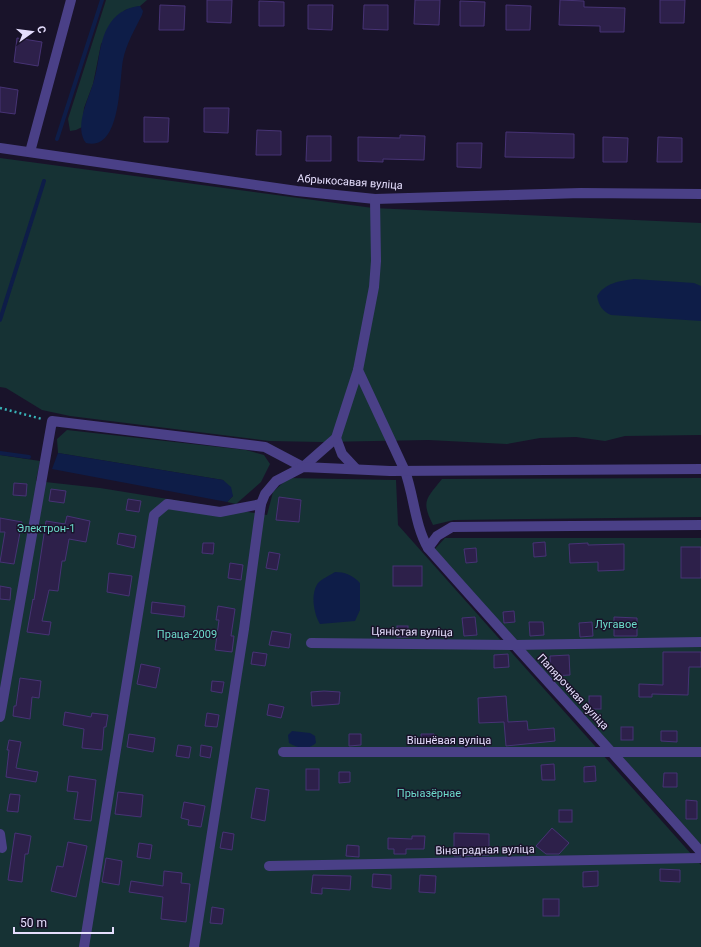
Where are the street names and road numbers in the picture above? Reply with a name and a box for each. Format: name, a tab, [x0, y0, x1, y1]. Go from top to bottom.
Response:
street label: Абрыкосавая вуліца	[297, 172, 403, 192]
street label: Цяністая вуліца	[371, 625, 453, 639]
street label: Папярочная вуліца	[535, 652, 611, 732]
street label: Вішнёвая вуліца	[407, 734, 491, 747]
street label: Вінаградная вуліца	[435, 843, 535, 857]

